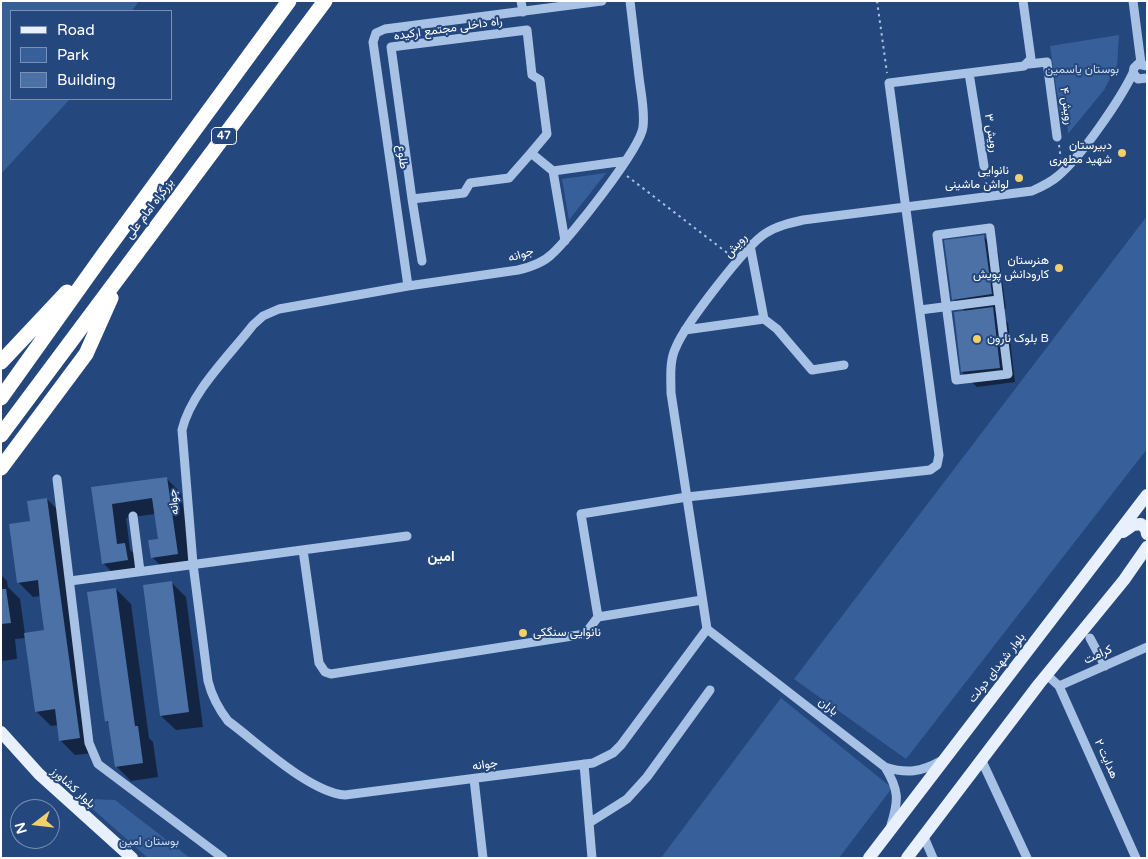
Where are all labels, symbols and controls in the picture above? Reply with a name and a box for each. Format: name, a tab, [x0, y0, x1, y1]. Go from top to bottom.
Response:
legend	[10, 10, 172, 100]
street label: راه داخلی مجتمع ارکیده	[393, 14, 503, 44]
text: Road	[57, 21, 95, 39]
text: Park	[57, 46, 89, 64]
park label: بوستان یاسمین	[1045, 63, 1119, 77]
text: Building	[57, 71, 116, 89]
street label: رویش ۴	[1056, 86, 1076, 126]
street label: رویش ۳	[981, 113, 1001, 153]
road number: 47	[212, 128, 236, 144]
place label: دبیرستان شهید مطهری	[1049, 139, 1112, 167]
street label: طلوع	[393, 144, 411, 170]
marker: دبیرستان شهید مطهری	[1116, 147, 1128, 159]
place label: نانوایی لواش ماشینی	[945, 164, 1009, 192]
marker: نانوایی لواش ماشینی	[1013, 172, 1025, 184]
street label: بزرگراه امام علی	[123, 176, 177, 242]
street label: رویش	[721, 231, 751, 261]
street label: جوانه	[507, 244, 535, 266]
place label: هنرستان کارودانش پویش	[973, 254, 1049, 282]
marker: هنرستان کارودانش پویش	[1053, 262, 1065, 274]
place label: بلوک نارون B	[987, 332, 1049, 346]
marker: بلوک نارون B	[971, 333, 983, 345]
street label: جوانه	[165, 488, 183, 516]
district label: امین	[427, 549, 455, 565]
place label: نانوایی سنگکی	[533, 626, 601, 640]
marker: نانوایی سنگکی	[517, 627, 529, 639]
street label: بلوار شهدای دولت	[965, 630, 1029, 706]
street label: کرامت	[1082, 642, 1114, 668]
street label: باران	[815, 695, 841, 719]
street label: هدایت ۲	[1091, 737, 1121, 781]
street label: جوانه	[471, 756, 499, 774]
street label: بلوار کشاورز	[48, 764, 98, 812]
north arrow	[10, 799, 60, 849]
text: N	[11, 820, 31, 836]
park label: بوستان امین	[119, 835, 179, 849]

